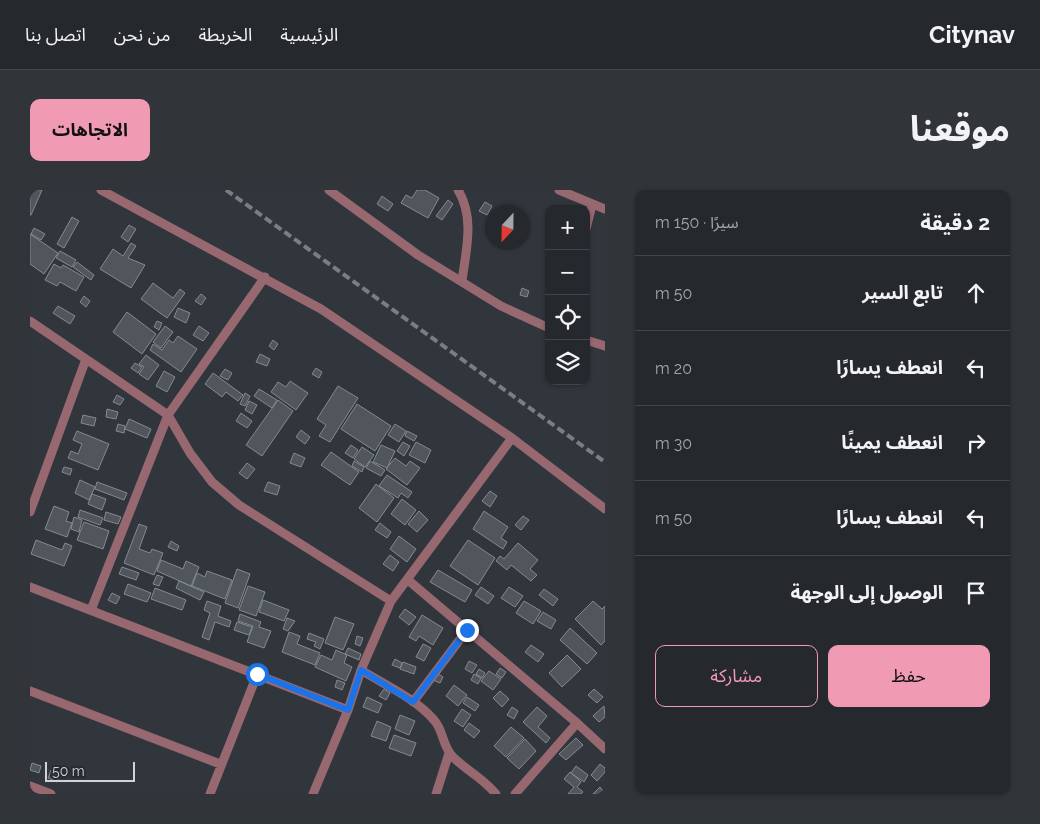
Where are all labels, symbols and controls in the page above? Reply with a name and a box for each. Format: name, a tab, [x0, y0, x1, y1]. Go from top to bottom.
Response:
text: Citynav	[929, 20, 1015, 49]
text: اتصل بنا	[25, 24, 86, 45]
text: من نحن	[114, 24, 170, 45]
text: الخريطة	[198, 24, 252, 45]
text: الرئيسية	[280, 24, 338, 45]
button: الاتجاهات	[30, 99, 150, 161]
text: موقعنا	[910, 108, 1010, 149]
north arrow	[485, 205, 530, 250]
map controls	[545, 205, 590, 385]
button: +	[545, 205, 590, 250]
text: 2 دقيقة	[920, 210, 990, 235]
text: سيرًا · 150 m	[655, 213, 739, 232]
button: −	[545, 250, 590, 295]
icon: ahead	[962, 279, 990, 307]
text: تابع السير	[862, 281, 943, 303]
text: 50 m	[655, 284, 692, 303]
button: locate	[545, 295, 590, 340]
button: layers	[545, 340, 590, 385]
icon: left	[962, 354, 990, 382]
text: انعطف يسارًا	[836, 356, 943, 378]
text: 20 m	[655, 359, 692, 378]
icon: right	[962, 429, 990, 457]
text: انعطف يمينًا	[841, 431, 943, 453]
text: 30 m	[655, 434, 692, 453]
icon: left	[962, 504, 990, 532]
text: انعطف يسارًا	[836, 506, 943, 528]
text: 50 m	[655, 509, 692, 528]
icon: arrive	[962, 579, 990, 607]
text: الوصول إلى الوجهة	[790, 581, 943, 603]
route end	[456, 619, 479, 642]
button: مشاركة	[655, 645, 818, 707]
button: حفظ	[828, 645, 990, 707]
route start	[246, 663, 269, 686]
scale bar	[45, 759, 135, 782]
text: 50 m	[52, 763, 85, 779]

